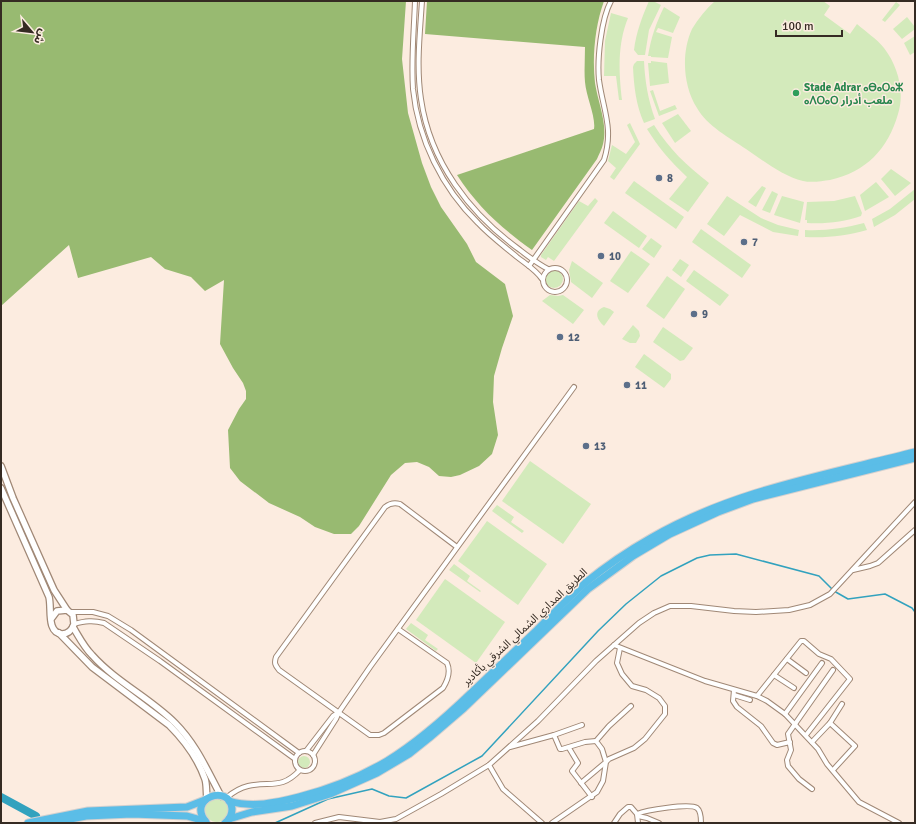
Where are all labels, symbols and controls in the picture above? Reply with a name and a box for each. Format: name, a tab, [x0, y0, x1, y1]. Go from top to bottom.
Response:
north arrow	[12, 12, 52, 52]
scale bar	[776, 12, 842, 38]
text: 100 m	[782, 19, 814, 34]
text: ش	[31, 27, 50, 46]
place label: Stade Adrar ⴰⴱⴰⵔⴰⵣ ⴰⴷⵔⴰⵔ ملعب أدرار	[804, 81, 904, 107]
marker: Stade Adrar ⴰⴱⴰⵔⴰⵣ ⴰⴷⵔⴰⵔ ملعب أدرار	[791, 88, 801, 98]
place label: 8	[667, 172, 673, 185]
marker: 8	[654, 173, 664, 183]
place label: 7	[752, 236, 758, 249]
marker: 7	[739, 237, 749, 247]
place label: 10	[609, 250, 621, 263]
marker: 10	[596, 251, 606, 261]
place label: 9	[702, 308, 708, 321]
marker: 9	[689, 309, 699, 319]
place label: 12	[568, 331, 580, 344]
marker: 12	[555, 332, 565, 342]
place label: 11	[635, 379, 647, 392]
marker: 11	[622, 380, 632, 390]
place label: 13	[594, 440, 606, 453]
marker: 13	[581, 441, 591, 451]
street label: الطريق المداري الشمالي الشرقي بأكادير	[459, 565, 592, 691]

